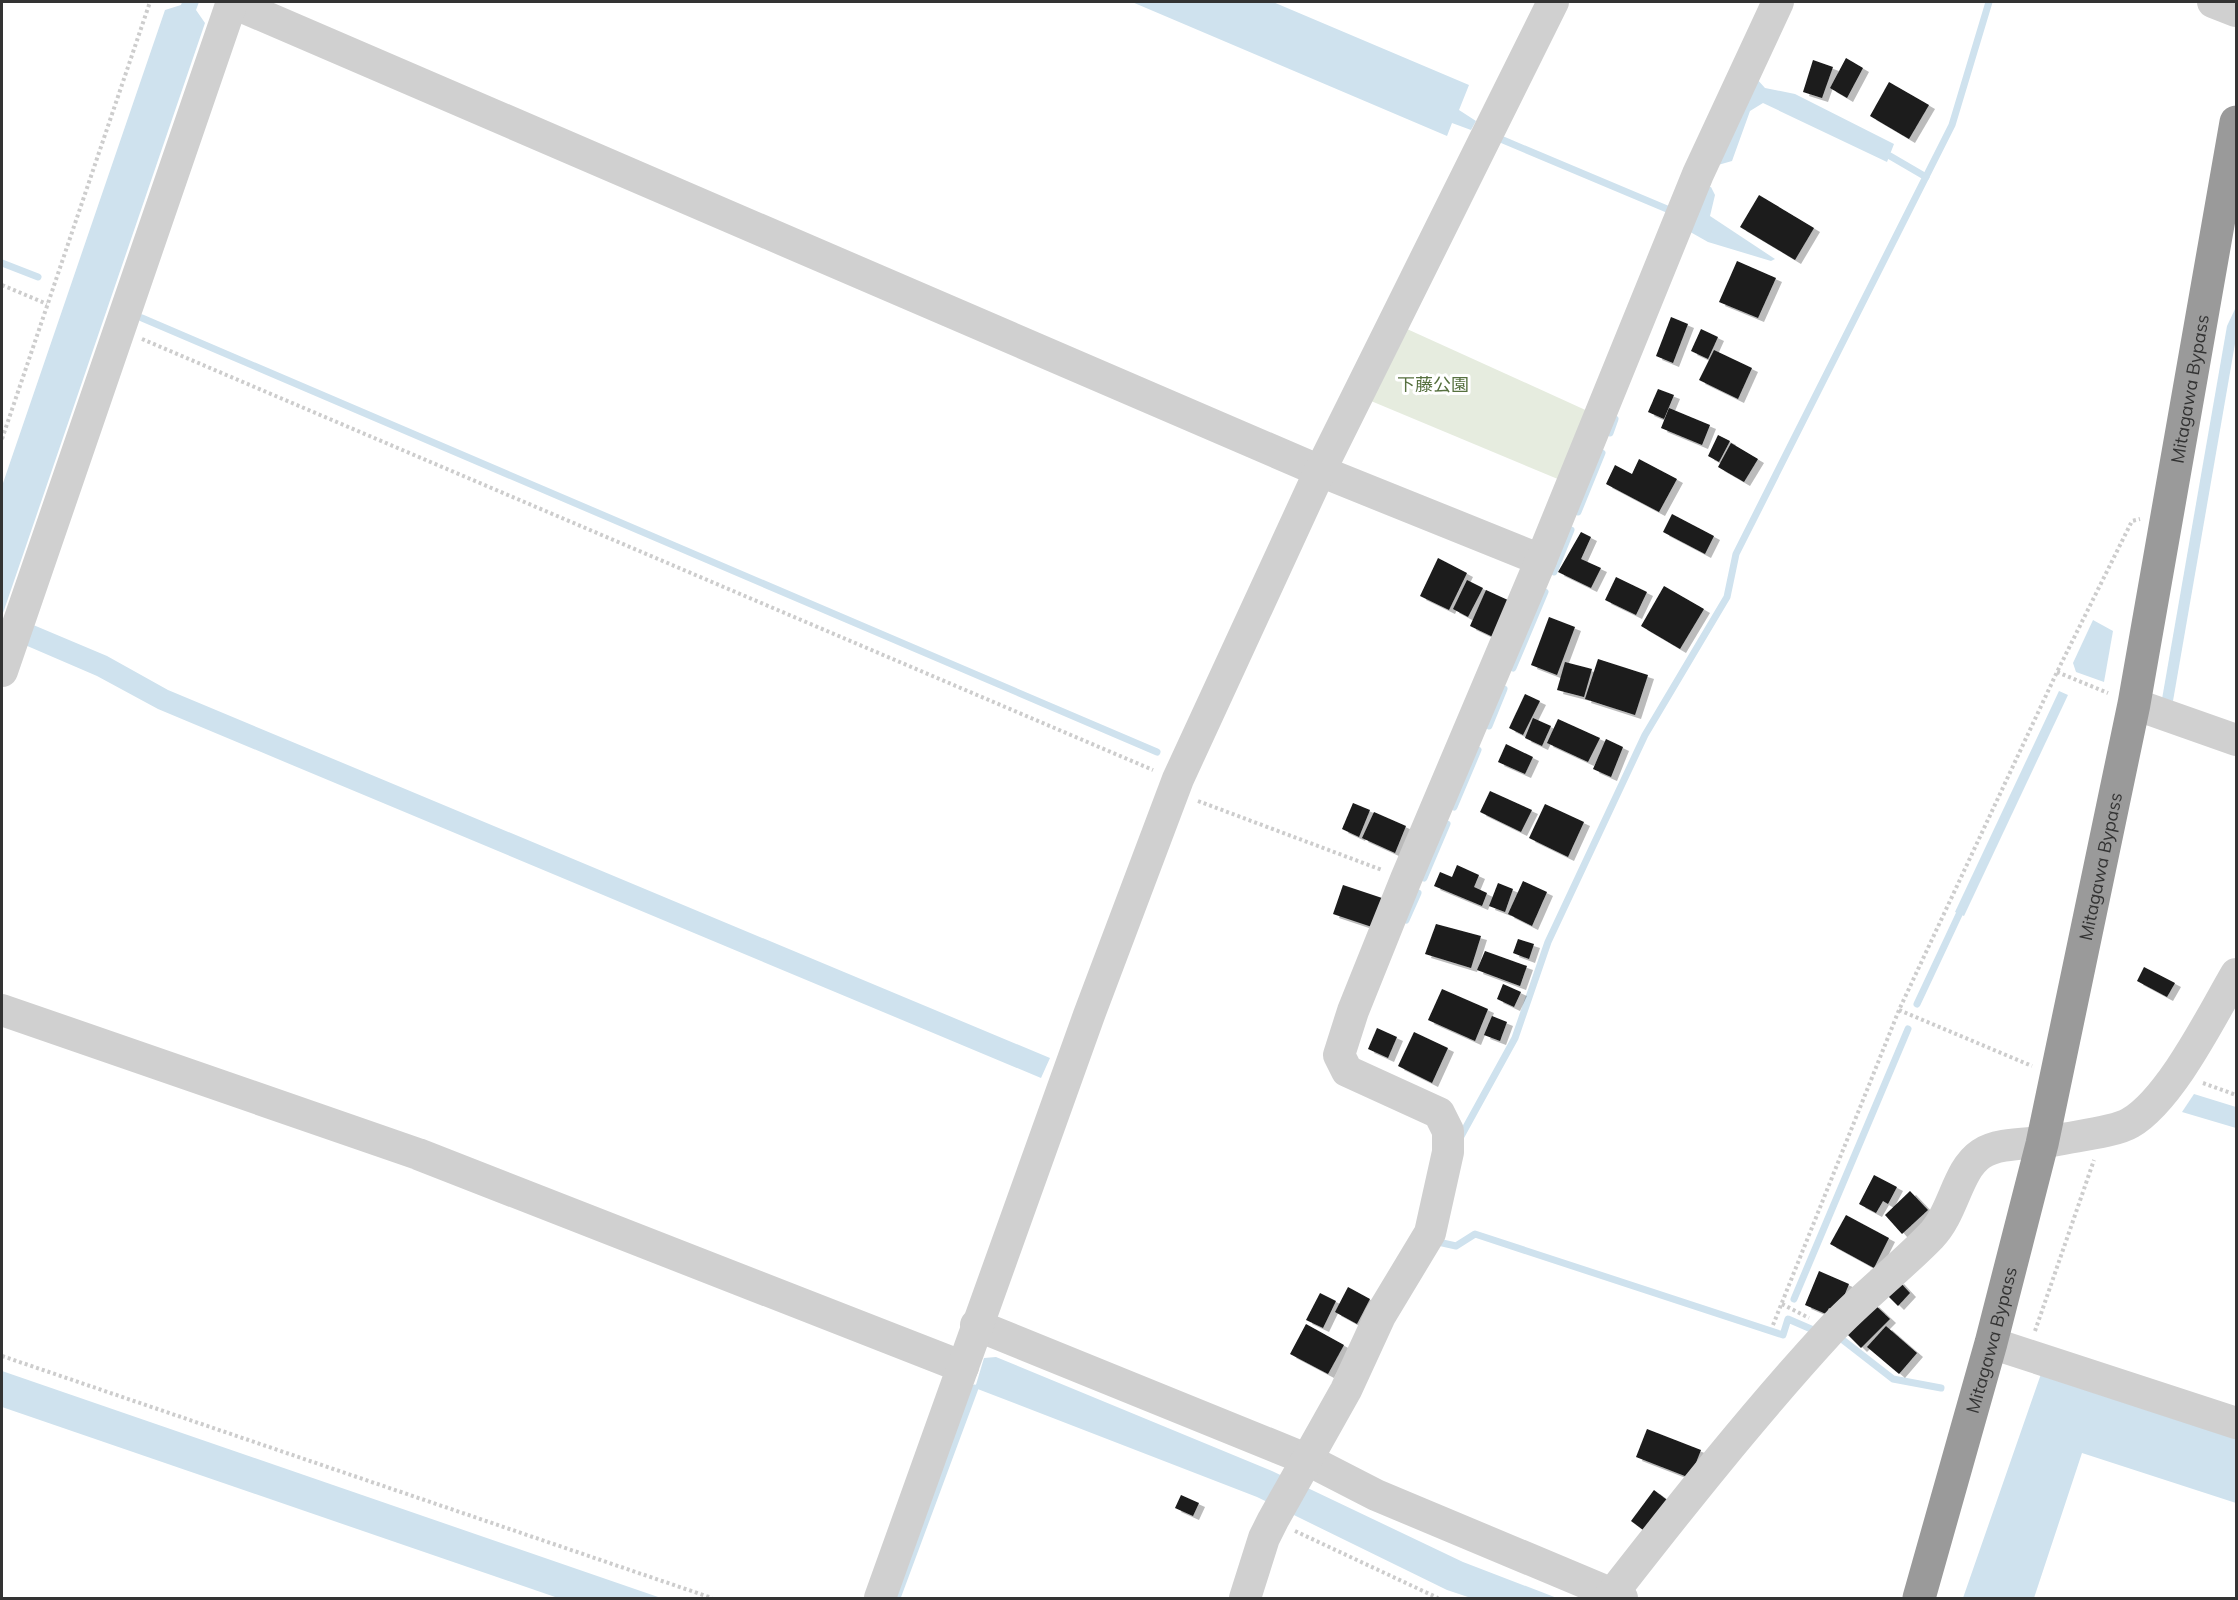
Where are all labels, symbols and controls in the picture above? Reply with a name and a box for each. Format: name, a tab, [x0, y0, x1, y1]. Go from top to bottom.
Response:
street label: Mitagawa Bypass	[2165, 312, 2214, 465]
park label: 下藤公園	[1397, 373, 1469, 396]
street label: Mitagawa Bypass	[2073, 790, 2127, 943]
street label: Mitagawa Bypass	[1960, 1264, 2022, 1416]

